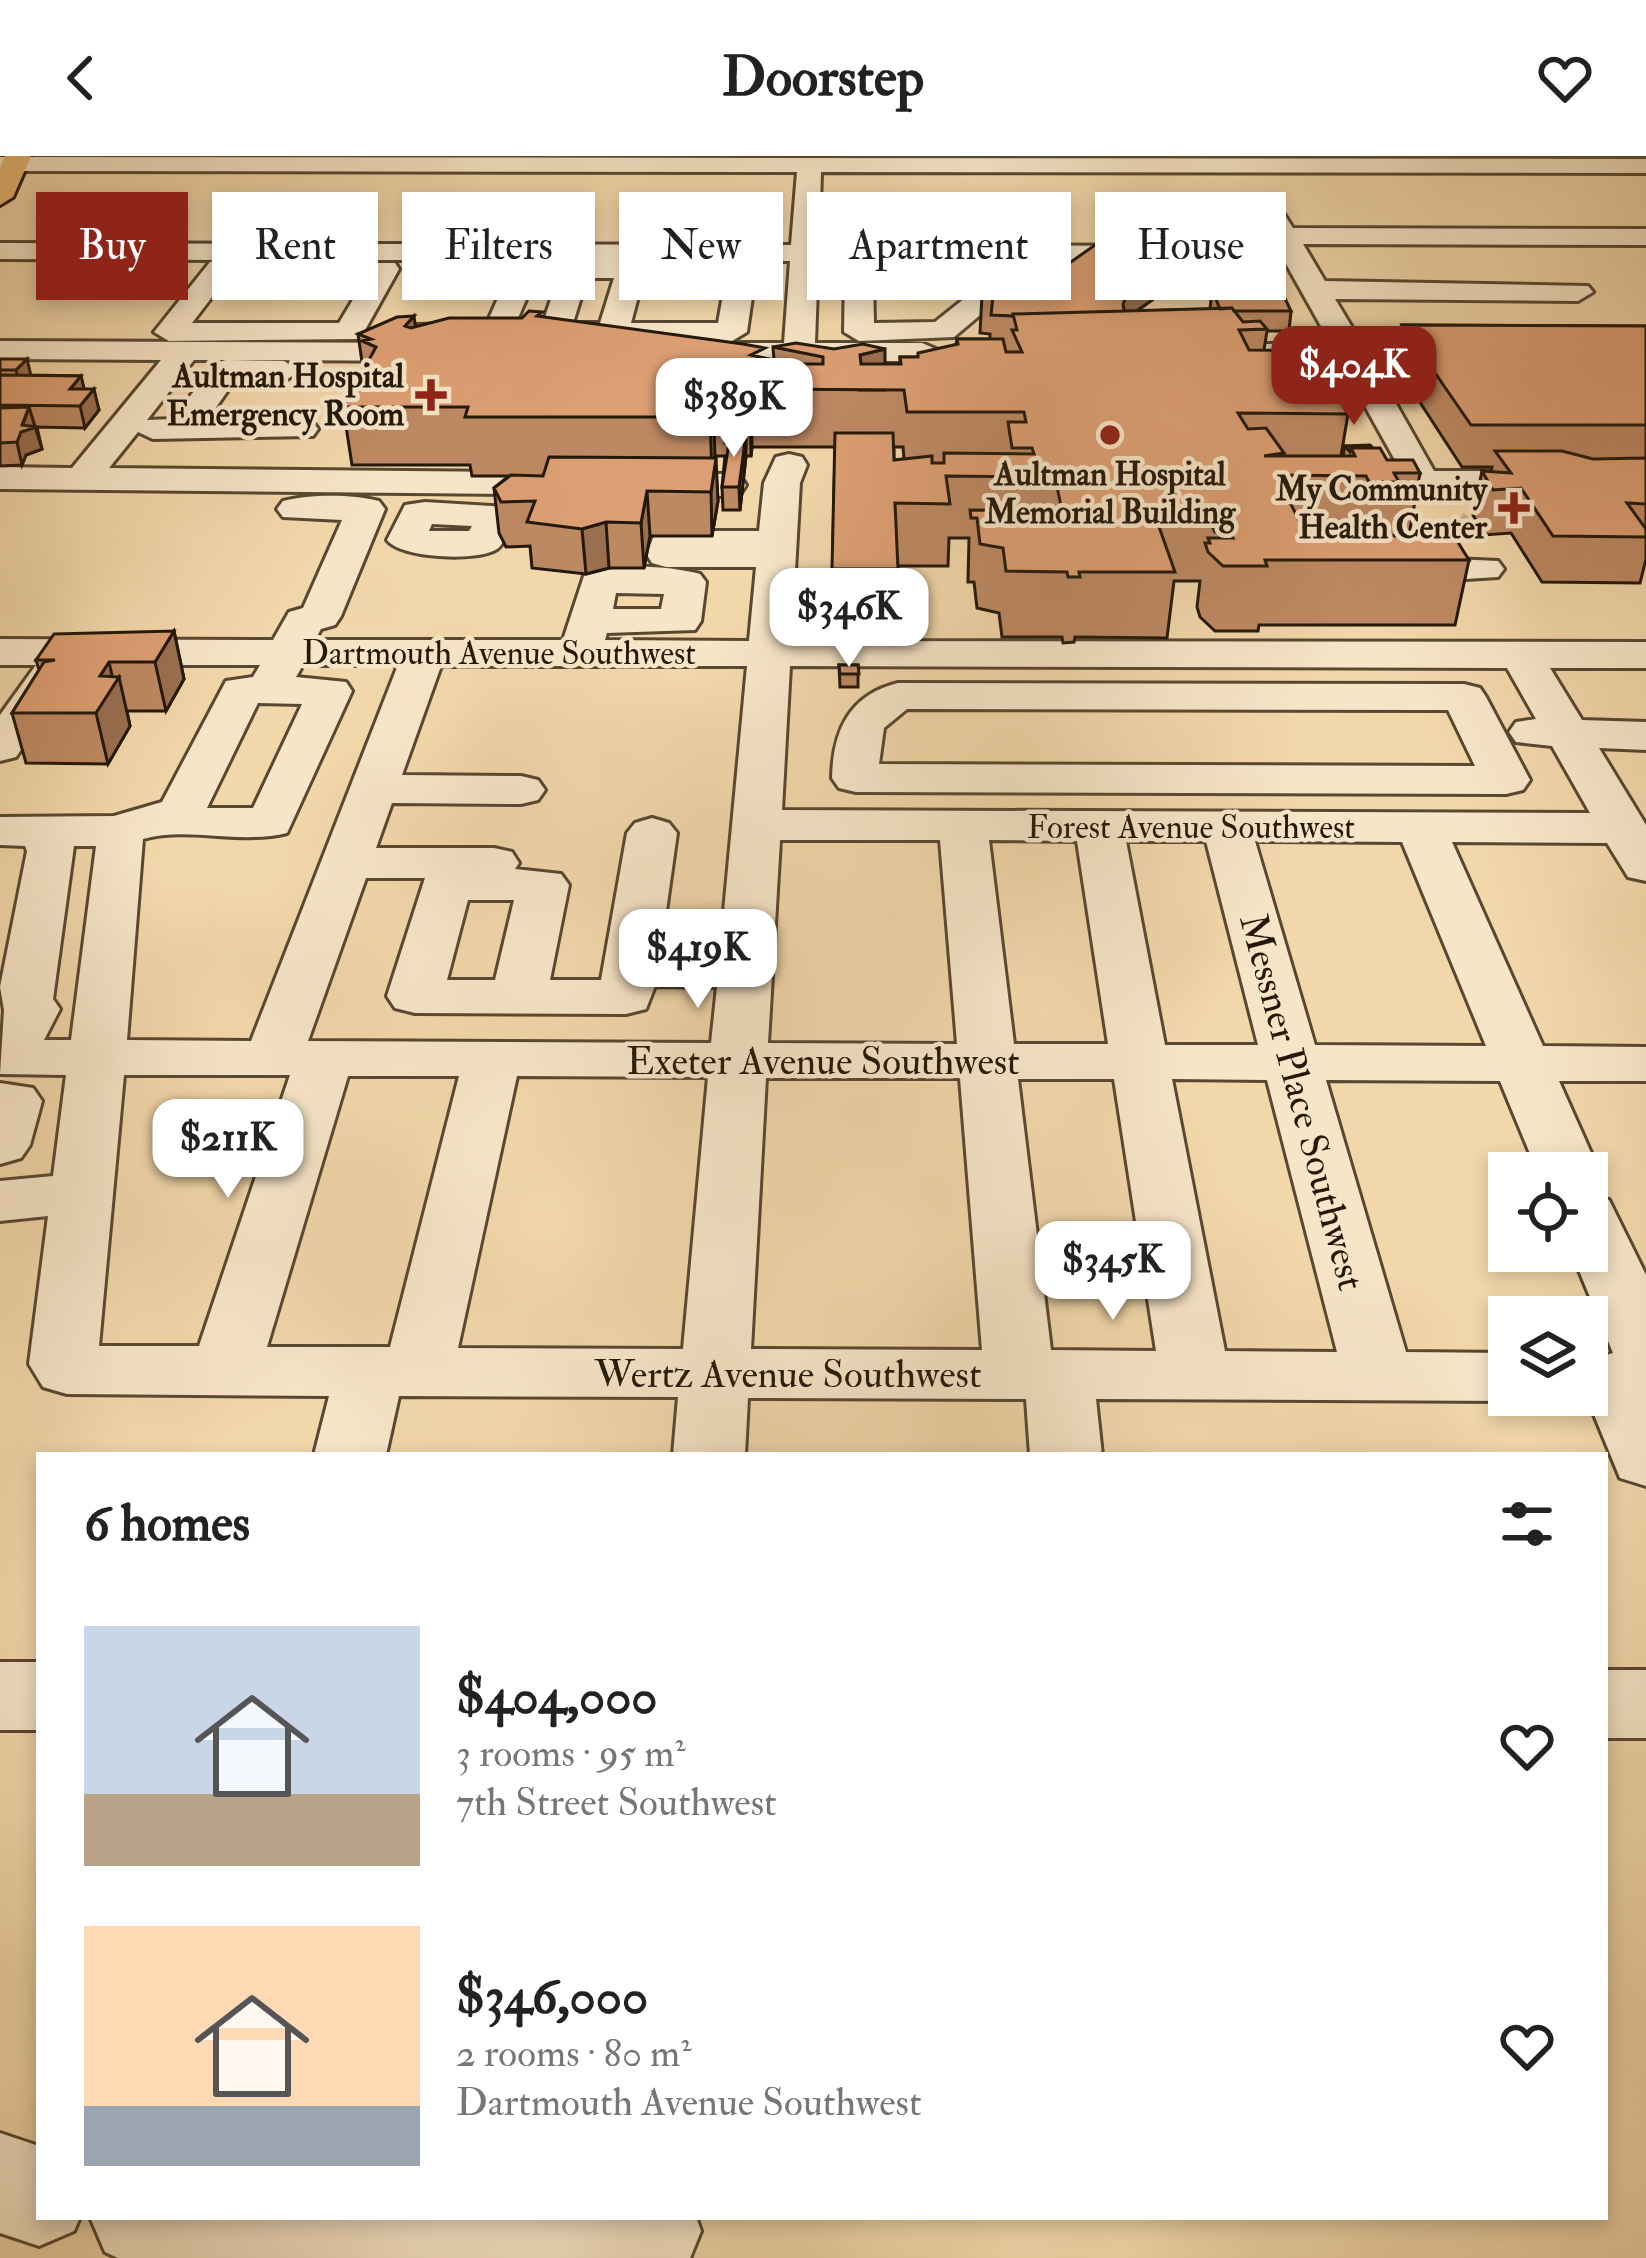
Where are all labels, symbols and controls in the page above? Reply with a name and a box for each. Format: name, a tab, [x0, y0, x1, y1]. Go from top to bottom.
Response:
text: Doorstep	[722, 44, 924, 112]
icon: back	[48, 45, 114, 111]
icon: heart	[1532, 45, 1598, 111]
chip: Buy	[36, 192, 188, 300]
chip: Rent	[212, 192, 378, 300]
chip: Filters	[402, 192, 595, 300]
chip: New	[619, 192, 783, 300]
chip: Apartment	[807, 192, 1071, 300]
chip: House	[1095, 192, 1286, 300]
pin: $404K	[1270, 326, 1438, 428]
text: $404K	[1298, 340, 1410, 389]
place label: Aultman Hospital Emergency Room	[166, 356, 405, 436]
pin: $389K	[650, 358, 818, 460]
text: $389K	[683, 372, 785, 421]
marker: Aultman Hospital Emergency Room	[415, 379, 447, 411]
marker: Aultman Hospital Memorial Building	[1097, 422, 1123, 448]
place label: Aultman Hospital Memorial Building	[984, 454, 1237, 534]
place label: My Community Health Center	[1274, 469, 1488, 548]
marker: My Community Health Center	[1498, 492, 1530, 524]
pin: $346K	[765, 568, 933, 670]
text: $346K	[797, 582, 901, 631]
street label: Dartmouth Avenue Southwest	[302, 633, 696, 674]
street label: Forest Avenue Southwest	[1027, 807, 1355, 848]
street label: Messner Place Southwest	[1228, 908, 1376, 1296]
pin: $419K	[614, 909, 782, 1011]
text: $419K	[646, 923, 750, 972]
street label: Exeter Avenue Southwest	[626, 1037, 1020, 1086]
pin: $211K	[144, 1099, 312, 1201]
text: $211K	[180, 1113, 276, 1162]
map controls	[1488, 1152, 1608, 1416]
button: locate	[1488, 1152, 1608, 1272]
pin: $345K	[1029, 1221, 1197, 1323]
text: $345K	[1062, 1235, 1164, 1284]
button: layers	[1488, 1296, 1608, 1416]
street label: Wertz Avenue Southwest	[593, 1350, 982, 1399]
icon: filters	[1494, 1491, 1560, 1557]
text: 6 homes	[84, 1492, 250, 1556]
text: $404,000	[456, 1665, 657, 1729]
icon: home	[180, 1674, 324, 1818]
icon: heart	[1494, 1713, 1560, 1779]
text: 3 rooms · 95 m²	[456, 1729, 685, 1778]
text: 7th Street Southwest	[456, 1778, 777, 1827]
text: $346,000	[456, 1965, 648, 2029]
icon: home	[180, 1974, 324, 2118]
icon: heart	[1494, 2013, 1560, 2079]
text: 2 rooms · 80 m²	[456, 2029, 691, 2078]
text: Dartmouth Avenue Southwest	[456, 2078, 922, 2127]

